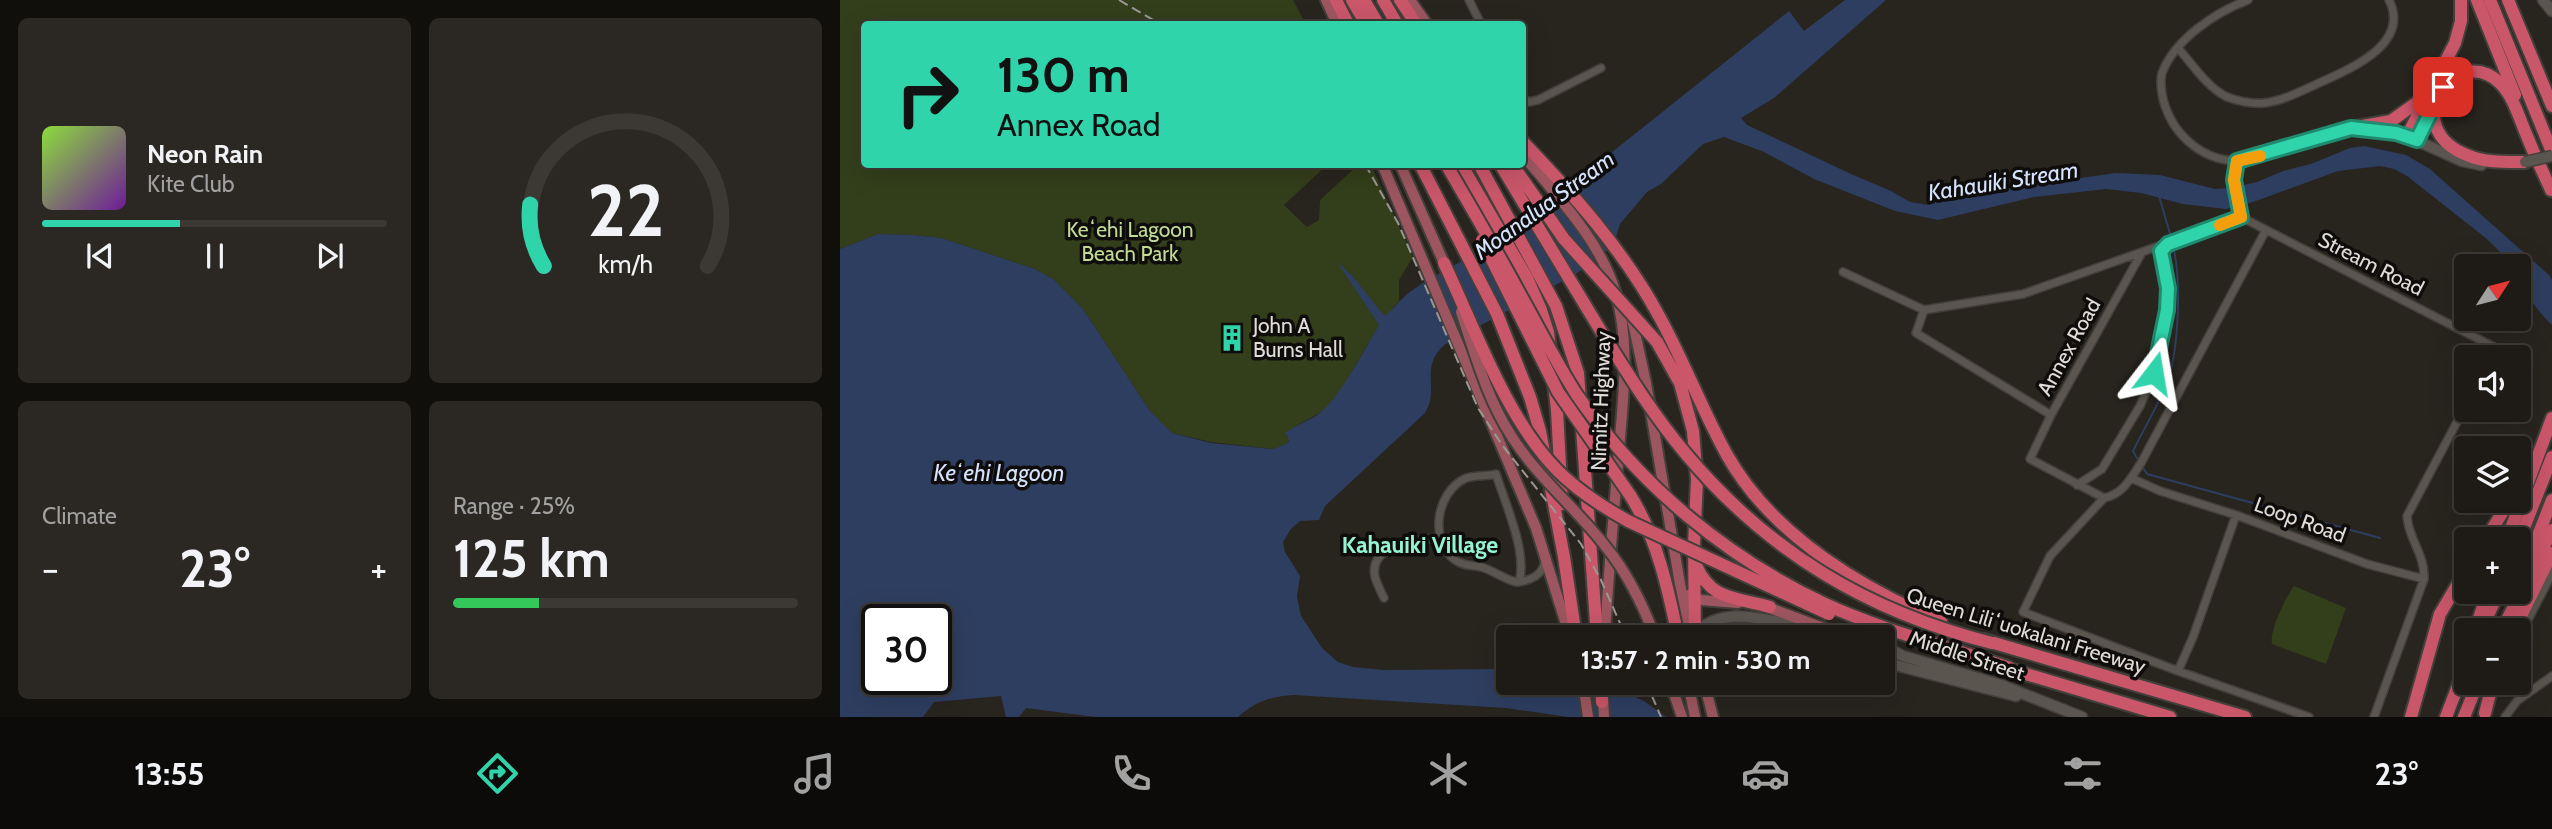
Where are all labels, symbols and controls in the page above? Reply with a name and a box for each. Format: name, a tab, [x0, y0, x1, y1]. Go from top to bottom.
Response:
text: 130 m	[997, 45, 1130, 104]
icon: right	[882, 49, 973, 140]
pin	[2413, 57, 2473, 117]
icon: arrive	[2424, 68, 2462, 106]
text: Annex Road	[997, 105, 1161, 144]
text: Neon Rain	[147, 138, 263, 170]
water label: Moanalua Stream	[1468, 145, 1620, 266]
water label: Kahauiki Stream	[1926, 155, 2080, 207]
text: 22	[587, 167, 664, 255]
text: Kite Club	[147, 170, 234, 198]
park label: Keʻehi Lagoon Beach Park	[1066, 217, 1194, 266]
street label: Stream Road	[2314, 226, 2428, 301]
icon: previous	[81, 237, 119, 275]
icon: pause	[196, 237, 234, 275]
icon: next	[311, 237, 349, 275]
text: km/h	[598, 249, 653, 279]
north arrow	[2454, 254, 2530, 331]
map controls	[2454, 254, 2531, 695]
street label: Annex Road	[2032, 294, 2106, 400]
place label: John A Burns Hall	[1252, 313, 1343, 362]
building icon: John A Burns Hall	[1217, 323, 1247, 353]
street label: Nimitz Highway	[1586, 330, 1615, 471]
position arrow	[2117, 336, 2191, 410]
button: sound	[2454, 345, 2531, 422]
button: layers	[2454, 436, 2531, 513]
water label: Keʻehi Lagoon	[934, 459, 1064, 487]
street label: Loop Road	[2251, 491, 2349, 548]
text: Range · 25%	[453, 492, 575, 520]
text: Climate	[42, 502, 117, 530]
text: 125 km	[453, 527, 610, 590]
button: +	[2454, 527, 2531, 604]
district label: Kahauiki Village	[1342, 531, 1498, 559]
text: 23°	[179, 537, 250, 600]
text: −	[42, 545, 59, 592]
text: +	[370, 545, 387, 592]
street label: Queen Liliʻuokalani Freeway	[1904, 582, 2149, 679]
speed limit sign: 30	[861, 604, 952, 695]
button: −	[2454, 618, 2531, 695]
street label: Middle Street	[1907, 625, 2028, 686]
text: 13:57 · 2 min · 530 m	[1581, 644, 1810, 676]
icon: directions	[473, 749, 522, 798]
icon: music	[790, 749, 839, 798]
icon: phone	[1107, 749, 1156, 798]
icon: climate	[1424, 749, 1473, 798]
icon: car	[1741, 749, 1790, 798]
icon: filters	[2058, 749, 2107, 798]
text: 13:55	[134, 754, 205, 793]
text: 23°	[2375, 754, 2418, 793]

